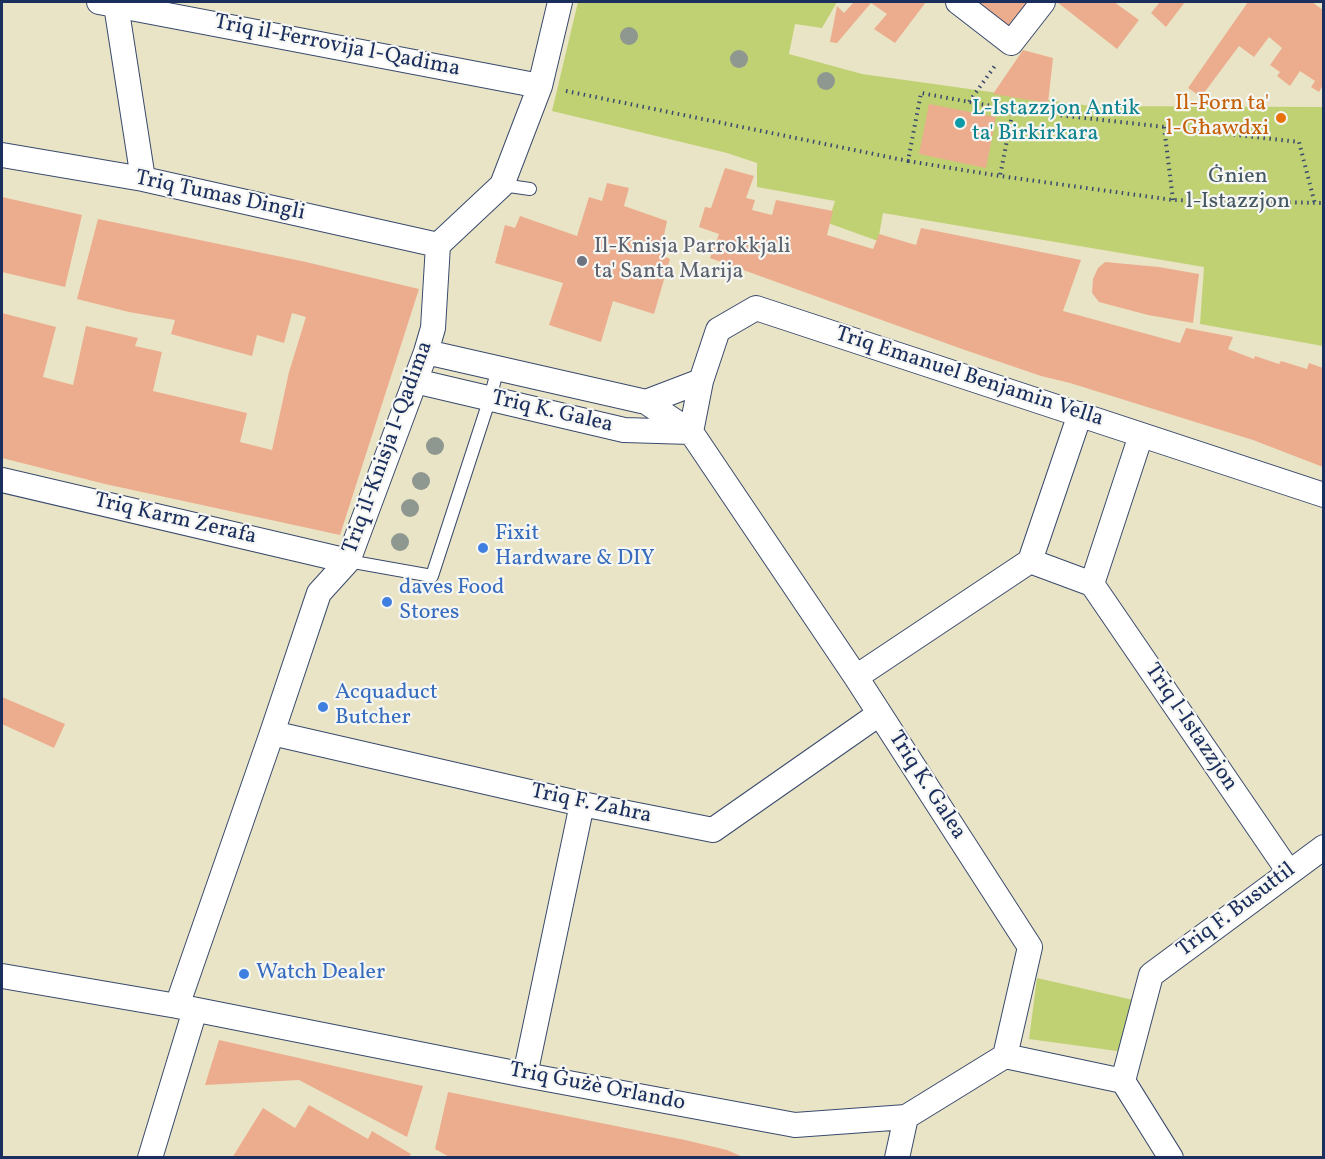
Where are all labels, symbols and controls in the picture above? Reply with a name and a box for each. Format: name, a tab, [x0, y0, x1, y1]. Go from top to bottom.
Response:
street label: Triq il-Ferrovija l-Qadima	[212, 10, 462, 84]
place label: Il-Forn ta' l-Għawdxi	[1166, 92, 1269, 144]
place label: L-Istazzjon Antik ta' Birkirkara	[972, 97, 1140, 148]
marker: Il-Forn ta' l-Għawdxi	[1274, 111, 1288, 125]
marker: L-Istazzjon Antik ta' Birkirkara	[953, 116, 967, 130]
park label: Ġnien l-Istazzjon	[1186, 165, 1290, 216]
street label: Triq Tumas Dingli	[133, 166, 307, 228]
place label: Il-Knisja Parrokkjali ta' Santa Marija	[594, 235, 791, 286]
marker: Il-Knisja Parrokkjali ta' Santa Marija	[575, 254, 589, 268]
street label: Triq Emanuel Benjamin Vella	[832, 322, 1106, 434]
street label: Triq il-Knisja l-Qadima	[338, 338, 440, 558]
street label: Triq K. Galea	[489, 386, 615, 440]
street label: Triq Karm Zerafa	[91, 488, 259, 552]
place label: Fixit Hardware & DIY	[495, 522, 655, 574]
marker: Fixit Hardware & DIY	[476, 541, 490, 555]
place label: daves Food Stores	[399, 576, 504, 628]
marker: daves Food Stores	[380, 595, 394, 609]
street label: Triq l-Istazzjon	[1138, 659, 1242, 797]
place label: Acquaduct Butcher	[335, 681, 438, 732]
marker: Acquaduct Butcher	[316, 700, 330, 714]
street label: Triq K. Galea	[881, 727, 971, 845]
street label: Triq F. Zahra	[528, 779, 654, 831]
street label: Triq F. Busuttil	[1173, 858, 1301, 964]
place label: Watch Dealer	[256, 961, 385, 987]
marker: Watch Dealer	[237, 967, 251, 981]
street label: Triq Ġużè Orlando	[507, 1058, 687, 1118]

